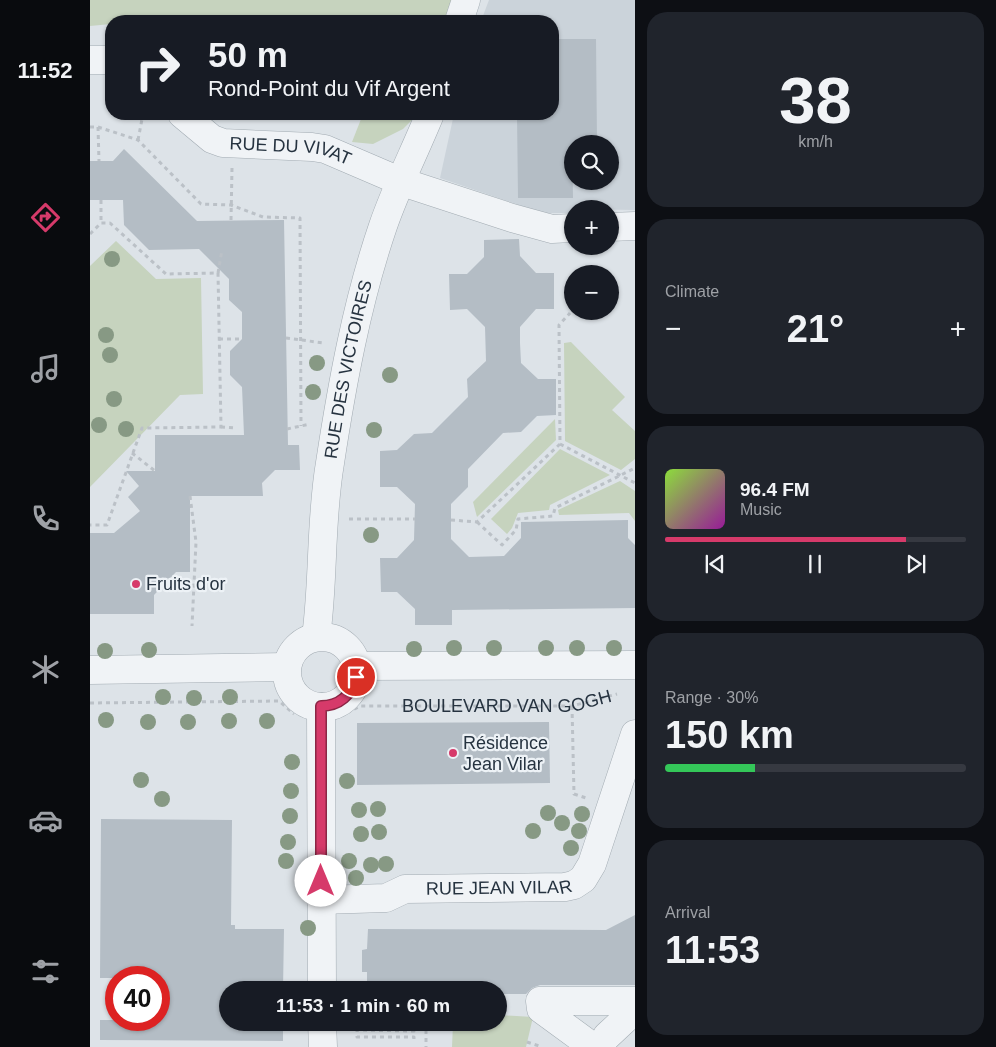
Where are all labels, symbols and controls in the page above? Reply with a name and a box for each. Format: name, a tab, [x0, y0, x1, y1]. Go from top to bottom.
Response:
icon: right	[125, 35, 190, 100]
text: 50 m	[208, 35, 288, 74]
text: 11:52	[17, 58, 73, 83]
text: 38	[779, 64, 852, 137]
text: Rond-Point du Vif Argent	[208, 76, 450, 101]
street label: RUE DU VIVAT	[229, 133, 354, 169]
text: km/h	[798, 133, 833, 150]
map controls	[564, 135, 619, 320]
button: search	[564, 135, 619, 190]
icon: directions	[28, 200, 63, 235]
button: +	[564, 200, 619, 255]
button: −	[564, 265, 619, 320]
street label: RUE DES VICTOIRES	[321, 278, 376, 460]
text: Climate	[665, 283, 719, 300]
text: 21°	[787, 308, 844, 350]
text: −	[665, 313, 681, 344]
text: +	[950, 313, 966, 344]
icon: music	[28, 351, 63, 386]
text: 96.4 FM	[740, 479, 810, 500]
icon: phone	[28, 501, 63, 536]
text: Music	[740, 501, 782, 518]
icon: previous	[701, 550, 729, 578]
icon: pause	[801, 550, 829, 578]
icon: next	[902, 550, 930, 578]
place label: Fruits d'or	[146, 574, 225, 594]
marker: Fruits d'or	[130, 578, 142, 590]
icon: climate	[28, 652, 63, 687]
pin	[335, 656, 377, 698]
icon: arrive	[342, 663, 370, 691]
street label: BOULEVARD VAN GOGH	[402, 686, 614, 716]
text: Range · 30%	[665, 689, 758, 706]
text: 150 km	[665, 714, 794, 756]
place label: Résidence Jean Vilar	[463, 733, 548, 774]
marker: Résidence Jean Vilar	[447, 747, 459, 759]
icon: car	[28, 803, 63, 838]
position arrow	[294, 854, 346, 906]
street label: RUE JEAN VILAR	[426, 876, 574, 899]
text: Arrival	[665, 904, 710, 921]
text: 11:53	[665, 929, 760, 971]
icon: filters	[28, 954, 63, 989]
speed limit sign: 40	[105, 966, 170, 1031]
text: 11:53 · 1 min · 60 m	[276, 995, 450, 1016]

